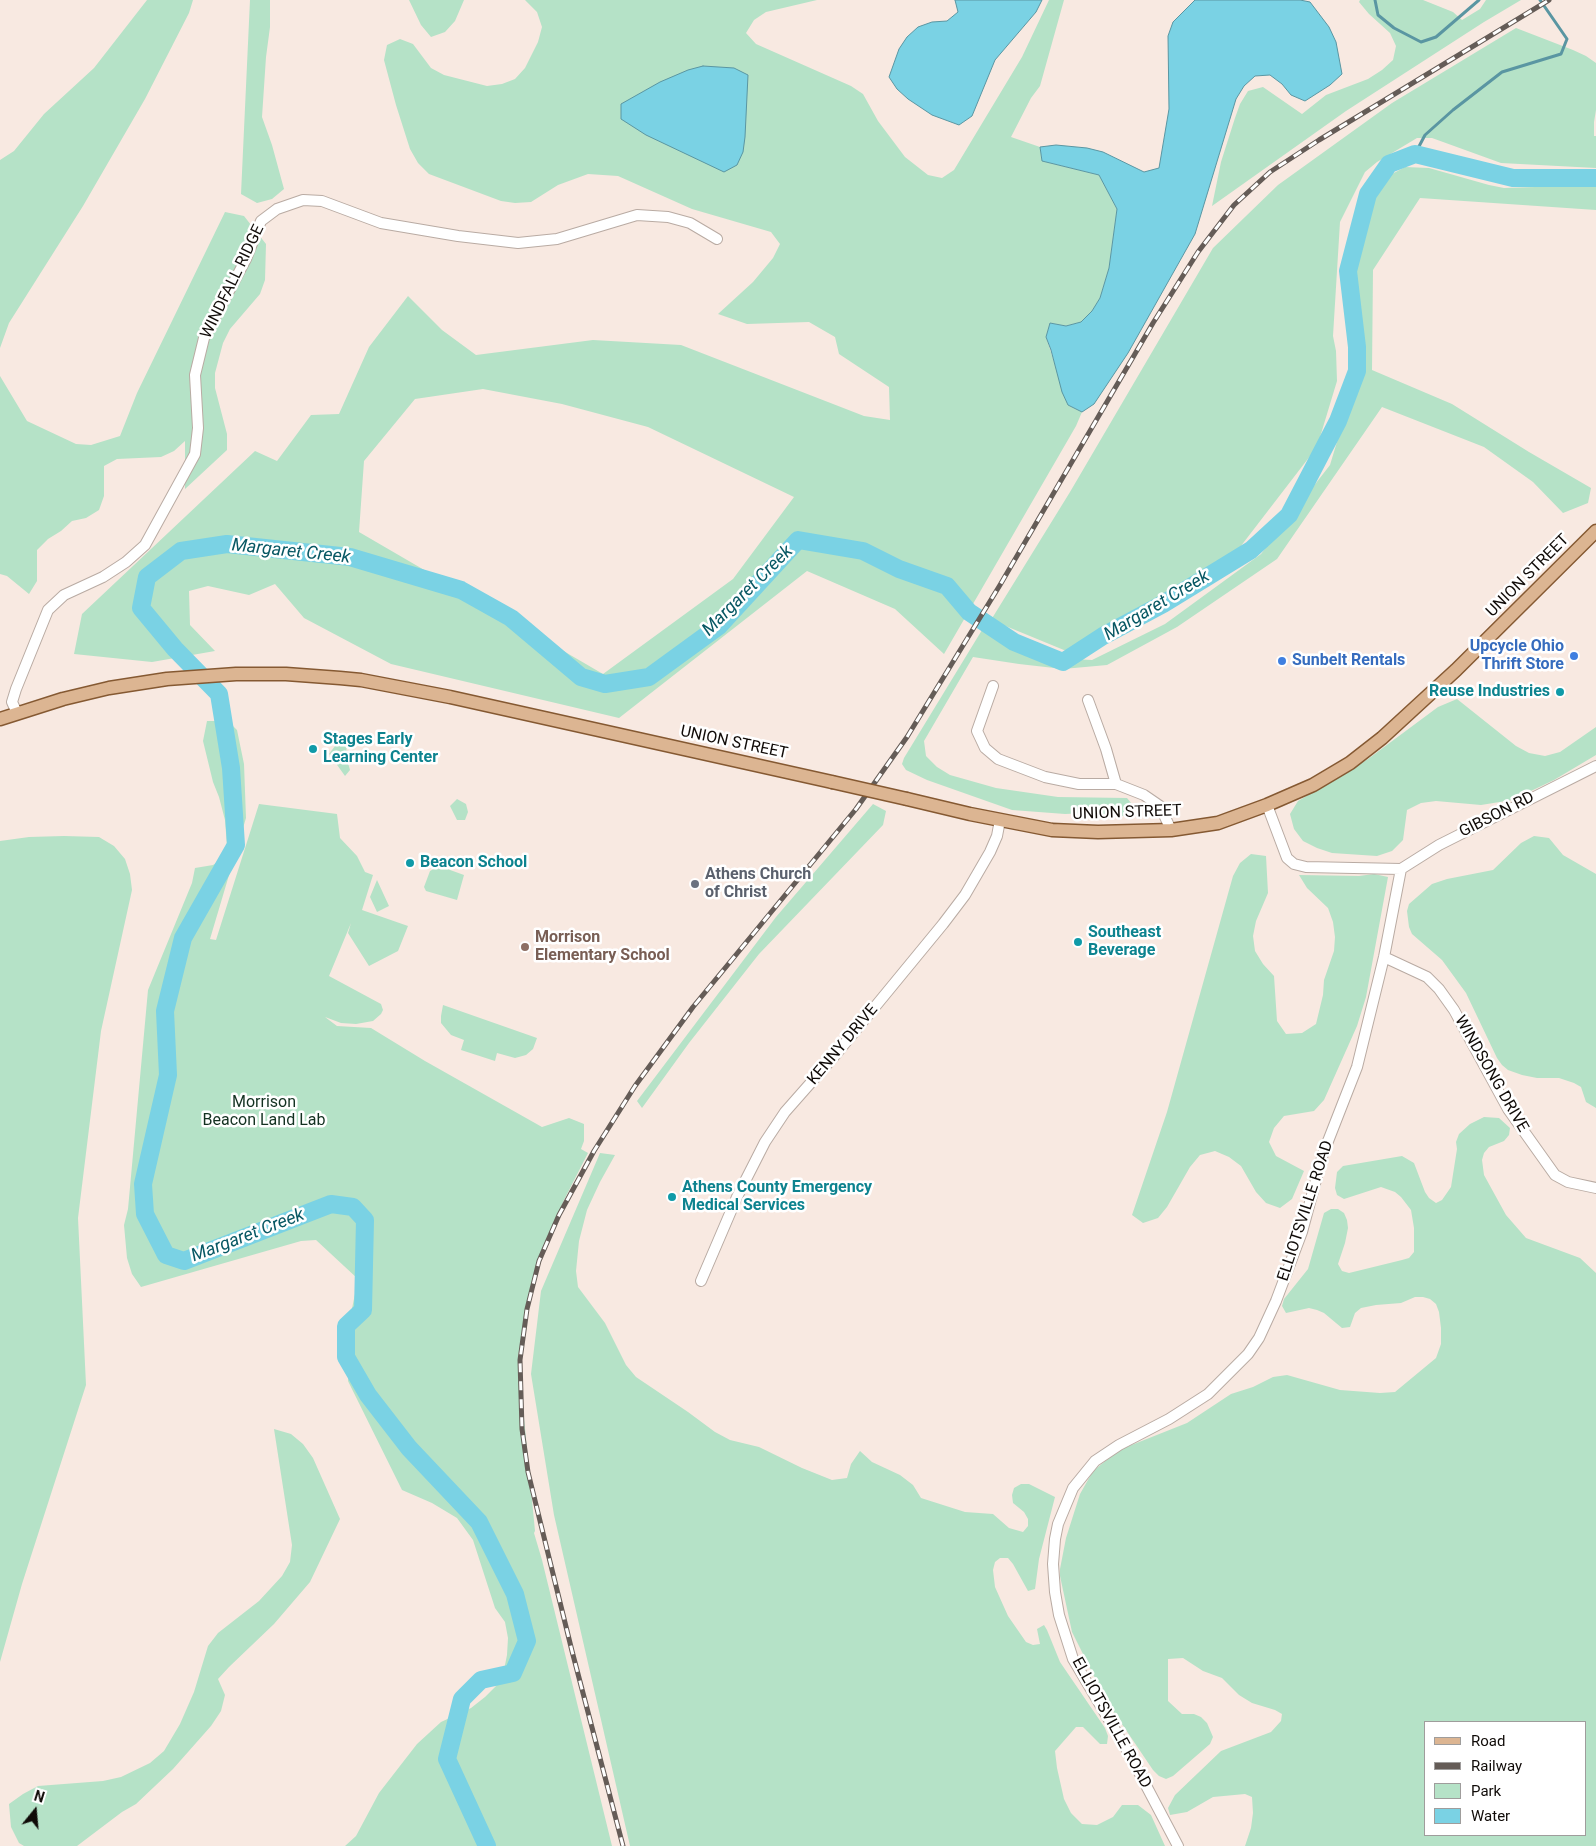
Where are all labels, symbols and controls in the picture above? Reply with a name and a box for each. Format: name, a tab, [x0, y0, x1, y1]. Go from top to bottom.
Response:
street label: WINDFALL RIDGE	[197, 222, 269, 342]
street label: UNION STREET	[1483, 531, 1573, 621]
water label: Margaret Creek	[230, 535, 352, 569]
water label: Margaret Creek	[698, 541, 798, 641]
water label: Margaret Creek	[1100, 566, 1214, 646]
place label: Upcycle Ohio Thrift Store	[1470, 637, 1564, 675]
marker: Upcycle Ohio Thrift Store	[1568, 650, 1580, 662]
place label: Sunbelt Rentals	[1292, 651, 1405, 671]
marker: Sunbelt Rentals	[1276, 655, 1288, 667]
place label: Reuse Industries	[1429, 682, 1550, 702]
marker: Reuse Industries	[1554, 686, 1566, 698]
street label: UNION STREET	[679, 722, 789, 764]
place label: Stages Early Learning Center	[323, 730, 438, 768]
marker: Stages Early Learning Center	[307, 743, 319, 755]
street label: GIBSON RD	[1456, 788, 1538, 842]
street label: UNION STREET	[1072, 801, 1182, 825]
place label: Beacon School	[420, 853, 527, 873]
marker: Beacon School	[404, 857, 416, 869]
place label: Athens Church of Christ	[705, 865, 811, 903]
marker: Athens Church of Christ	[689, 878, 701, 890]
place label: Southeast Beverage	[1088, 923, 1161, 961]
place label: Morrison Elementary School	[535, 928, 670, 966]
marker: Southeast Beverage	[1072, 936, 1084, 948]
marker: Morrison Elementary School	[519, 941, 531, 953]
street label: KENNY DRIVE	[804, 1001, 882, 1089]
street label: WINDSONG DRIVE	[1450, 1012, 1532, 1136]
park label: Morrison Beacon Land Lab	[203, 1093, 325, 1131]
street label: ELLIOTSVILLE ROAD	[1274, 1138, 1338, 1284]
place label: Athens County Emergency Medical Services	[682, 1178, 872, 1216]
marker: Athens County Emergency Medical Services	[666, 1191, 678, 1203]
water label: Margaret Creek	[188, 1205, 308, 1267]
street label: ELLIOTSVILLE ROAD	[1067, 1654, 1155, 1792]
legend	[1424, 1721, 1586, 1836]
text: Road	[1471, 1732, 1505, 1750]
text: Railway	[1471, 1757, 1522, 1775]
text: Park	[1471, 1782, 1501, 1800]
north arrow	[10, 1786, 60, 1836]
text: N	[32, 1788, 46, 1806]
text: Water	[1471, 1807, 1510, 1825]

